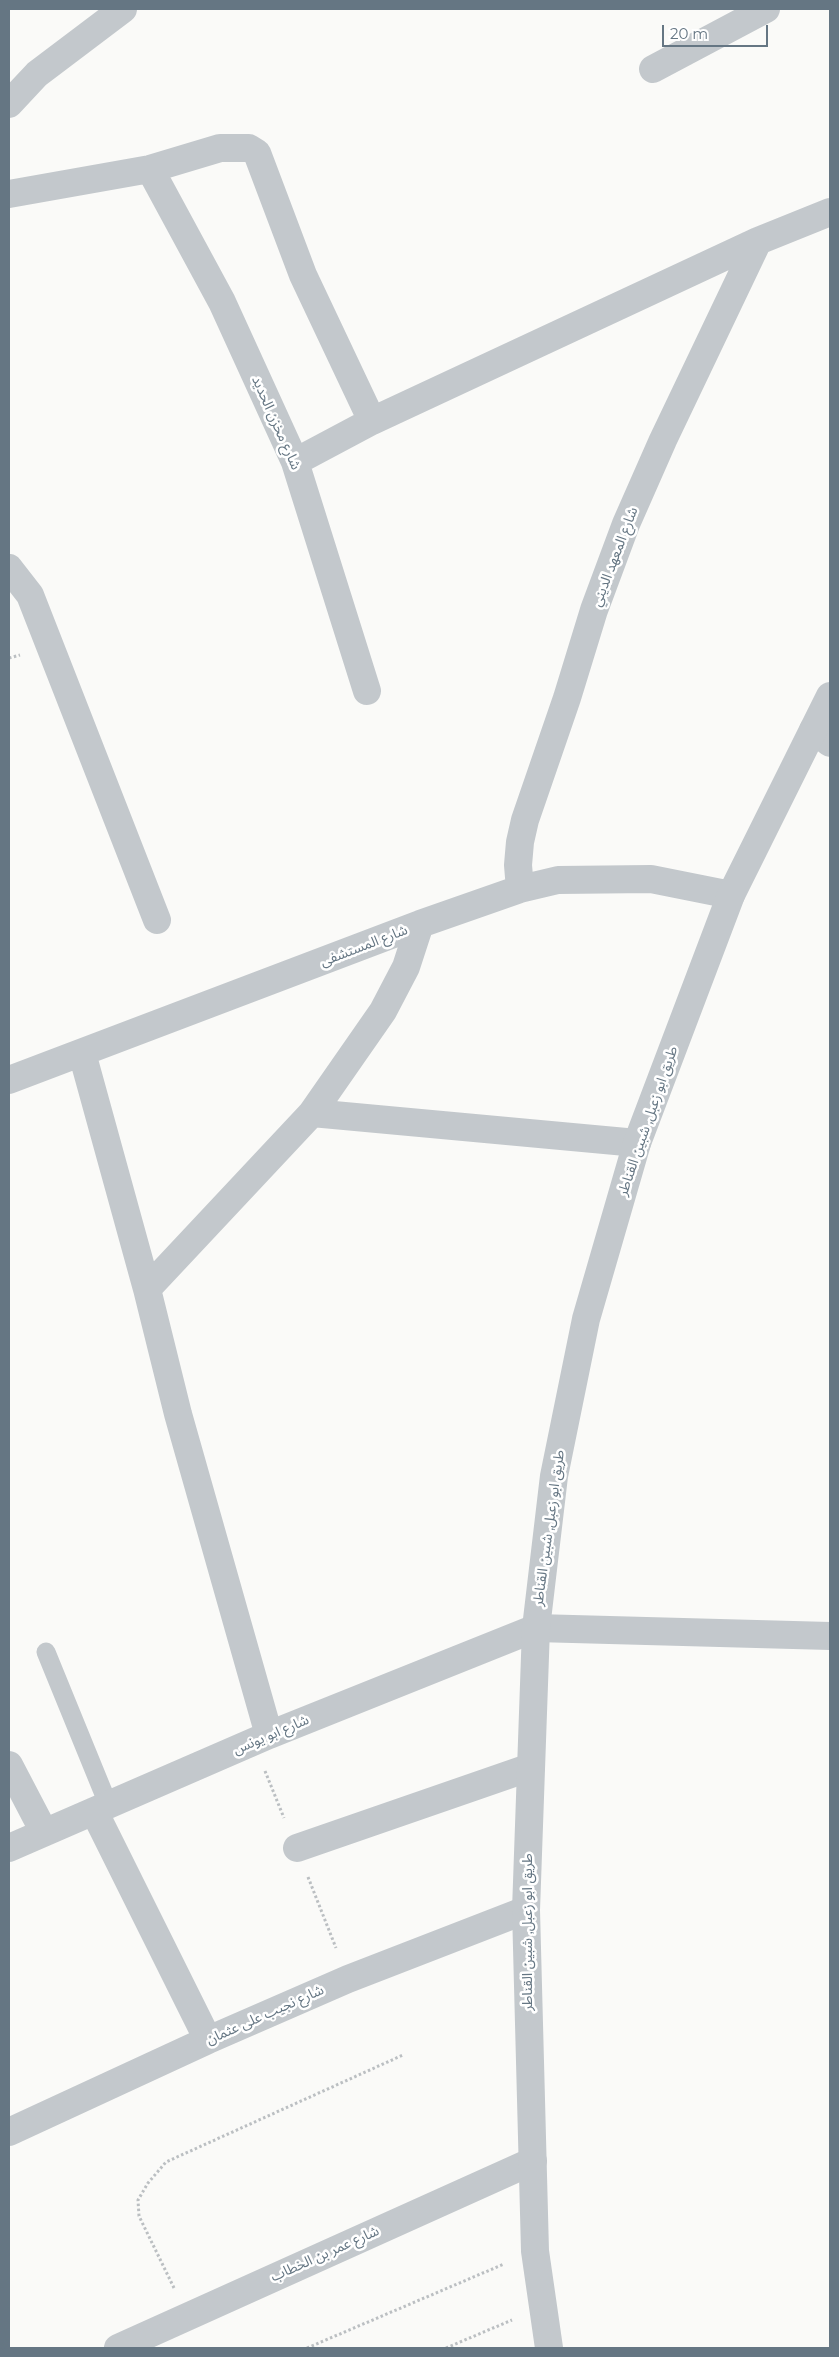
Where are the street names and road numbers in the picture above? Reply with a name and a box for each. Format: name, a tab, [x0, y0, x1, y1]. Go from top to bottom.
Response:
street label: شارع مخزن الحديد	[248, 373, 304, 473]
street label: شارع المعهد الديني	[588, 505, 642, 609]
street label: شارع المستشفى	[318, 922, 410, 970]
street label: طريق ابو زعبل, شبين القناطر	[614, 1044, 682, 1198]
street label: طريق ابو زعبل, شبين القناطر	[530, 1449, 568, 1607]
street label: شارع ابو يونس	[231, 1712, 311, 1758]
street label: طريق ابو زعبل, شبين القناطر	[520, 1853, 536, 2011]
street label: شارع نجيب على عثمان	[204, 1981, 326, 2049]
street label: شارع عمر بن الخطاب	[268, 2223, 382, 2285]

